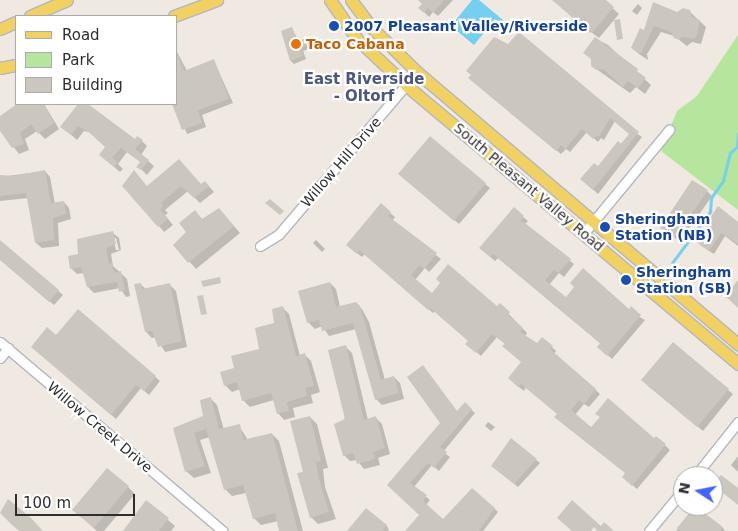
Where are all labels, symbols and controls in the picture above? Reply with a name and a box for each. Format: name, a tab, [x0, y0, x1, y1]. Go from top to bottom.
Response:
legend	[15, 15, 178, 105]
place label: 2007 Pleasant Valley/Riverside	[344, 18, 588, 34]
marker: 2007 Pleasant Valley/Riverside	[328, 20, 340, 32]
text: Road	[62, 26, 100, 44]
place label: Taco Cabana	[306, 36, 405, 52]
marker: Taco Cabana	[290, 38, 302, 50]
text: Park	[62, 51, 94, 69]
district label: East Riverside - Oltorf	[304, 70, 424, 105]
text: Building	[62, 76, 123, 94]
street label: Willow Hill Drive	[297, 114, 385, 210]
street label: South Pleasant Valley Road	[451, 119, 607, 255]
place label: Sheringham Station (NB)	[615, 211, 712, 243]
marker: Sheringham Station (NB)	[599, 221, 611, 233]
place label: Sheringham Station (SB)	[636, 264, 732, 296]
marker: Sheringham Station (SB)	[620, 274, 632, 286]
street label: Willow Creek Drive	[44, 378, 156, 476]
north arrow	[673, 466, 723, 516]
text: N	[675, 481, 693, 496]
scale bar	[18, 484, 138, 516]
text: 100 m	[23, 494, 71, 512]

